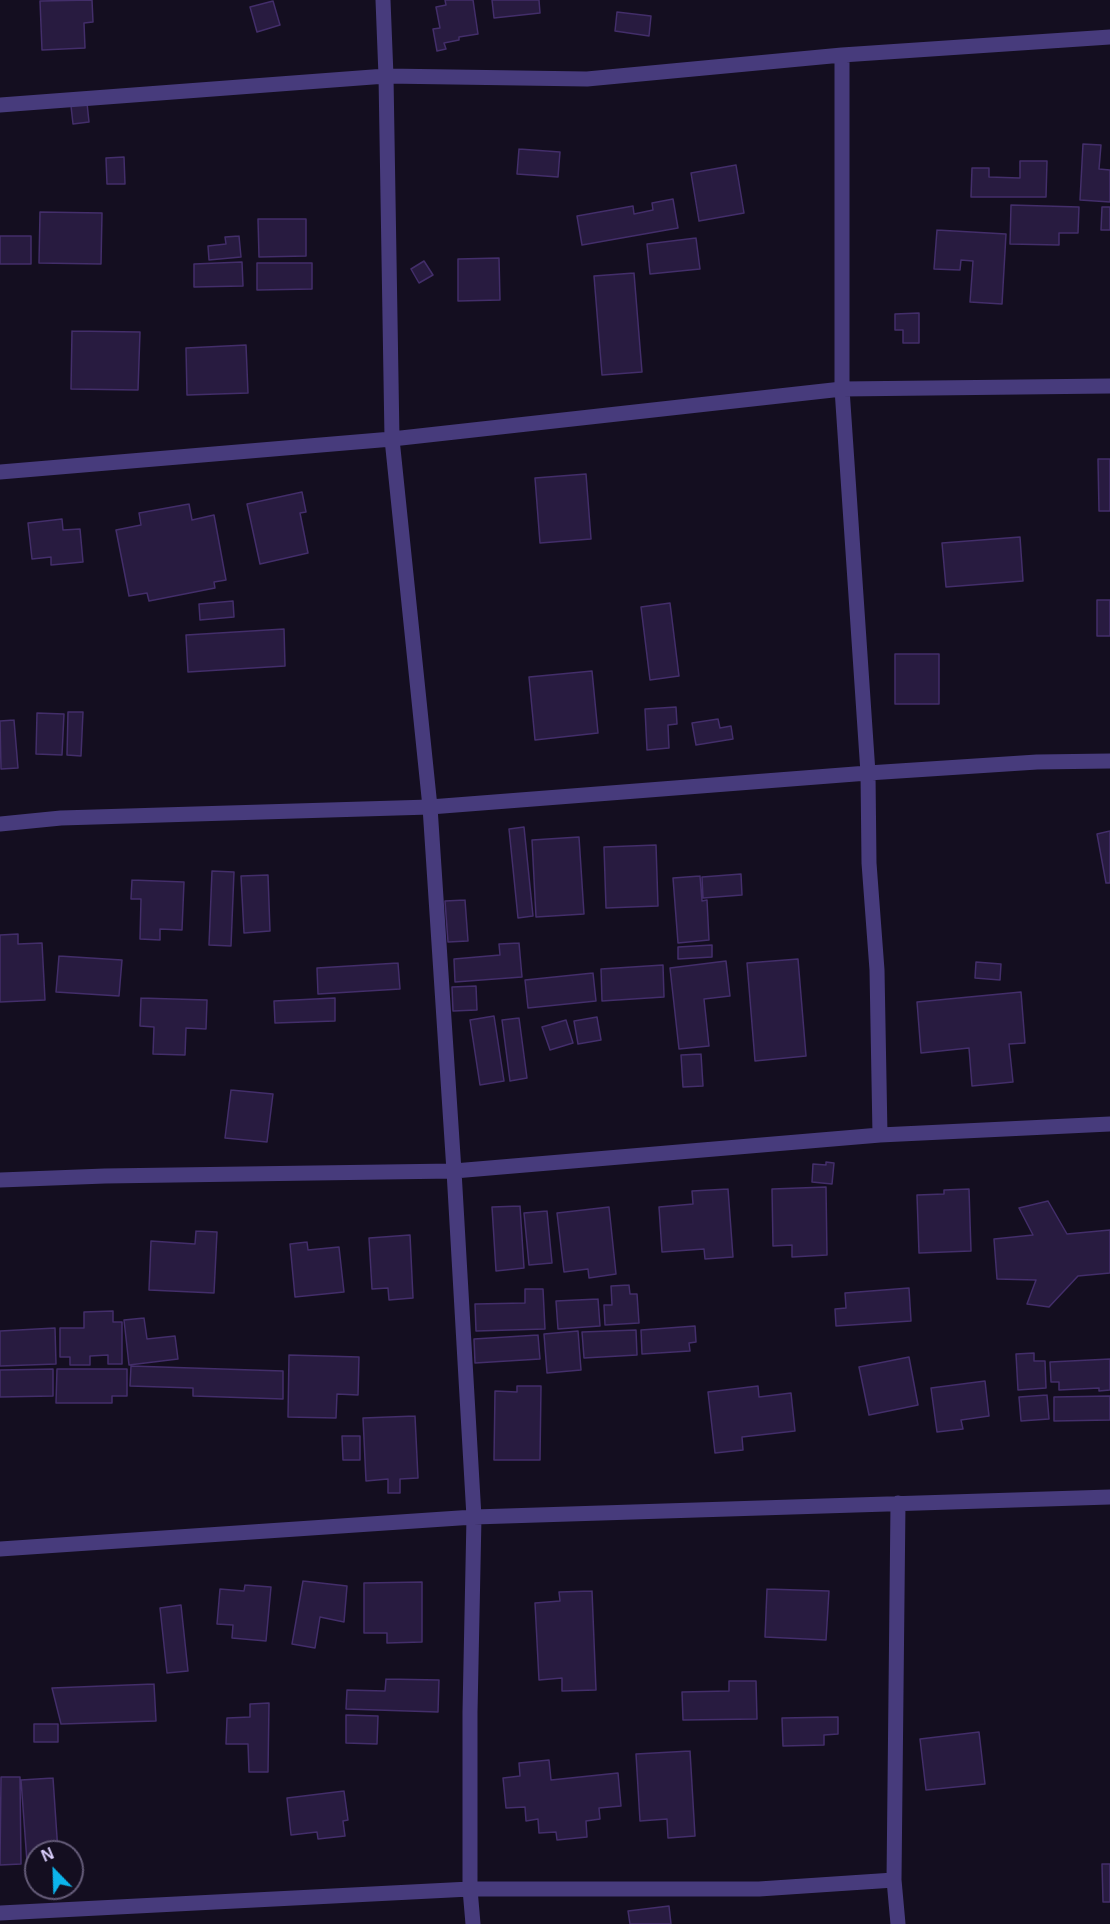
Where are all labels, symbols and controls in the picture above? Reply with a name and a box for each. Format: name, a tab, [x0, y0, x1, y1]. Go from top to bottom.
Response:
north arrow	[24, 1840, 84, 1900]
text: N	[39, 1845, 56, 1865]

